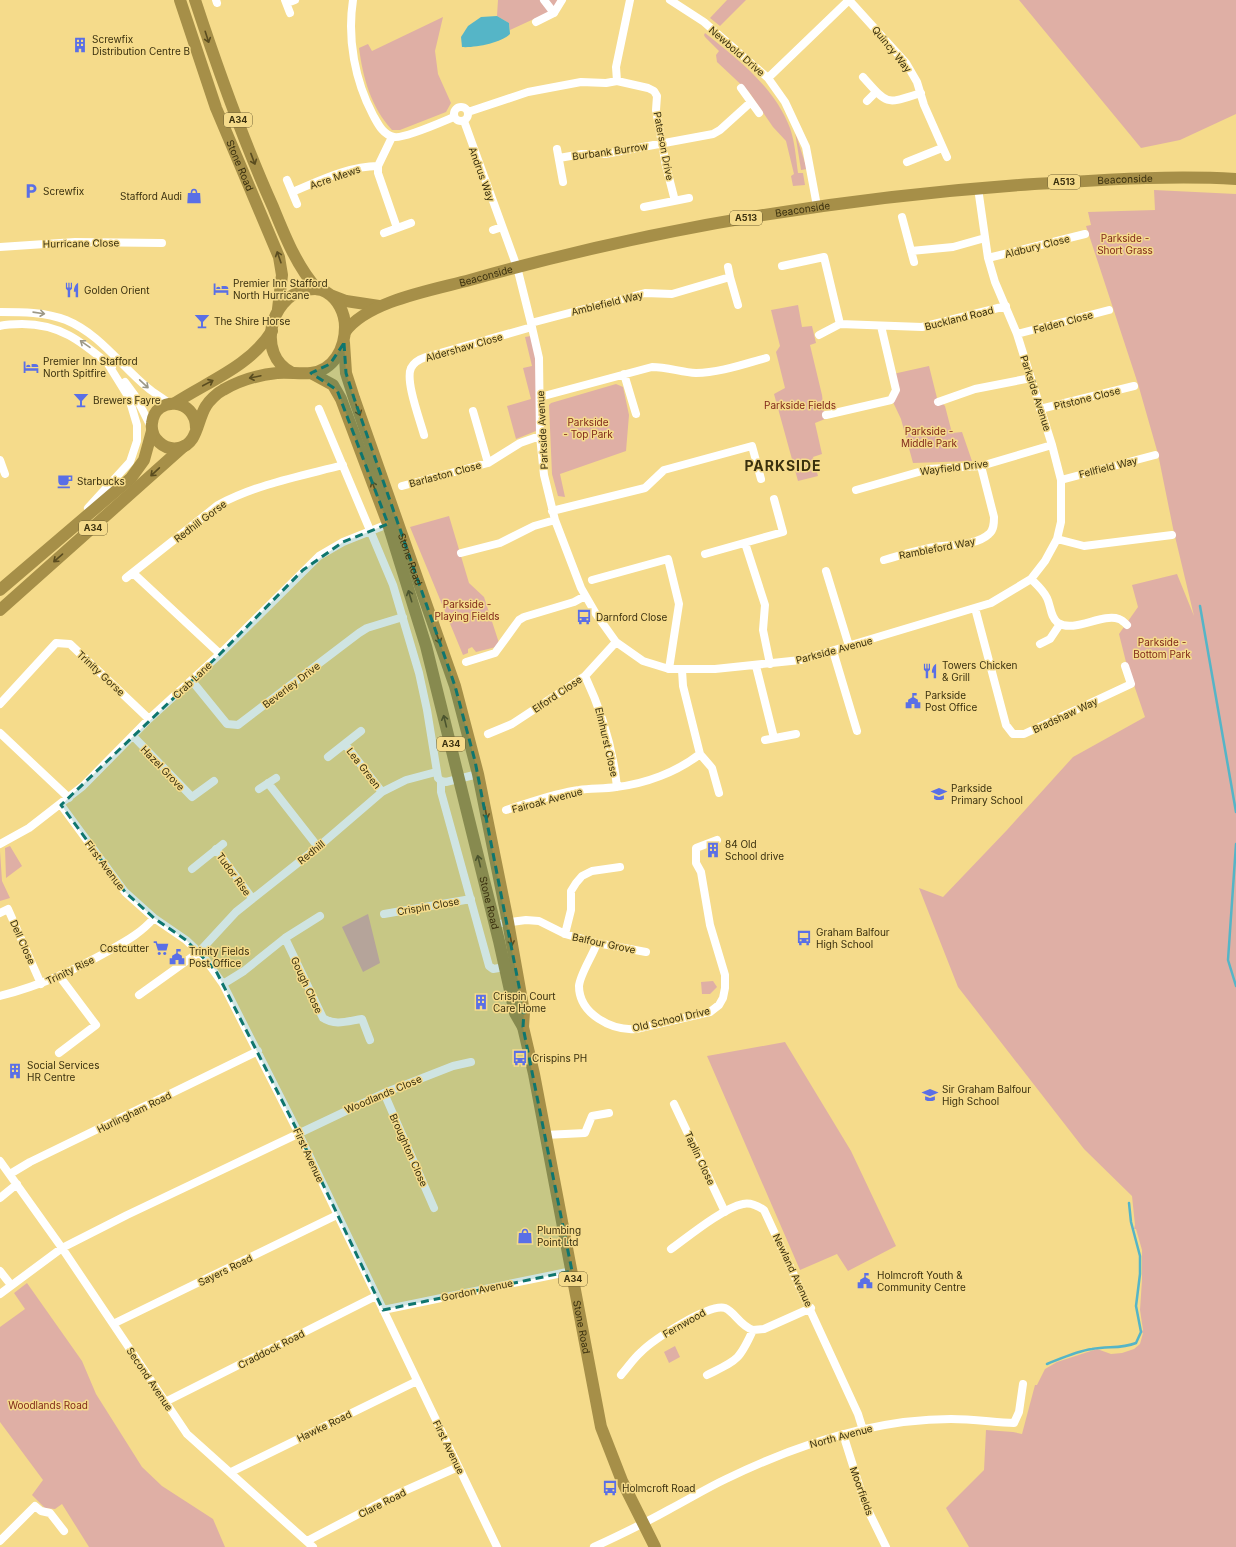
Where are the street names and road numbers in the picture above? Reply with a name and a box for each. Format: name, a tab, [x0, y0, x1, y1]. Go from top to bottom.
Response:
street label: Quincy Way	[870, 23, 915, 75]
street label: Newbold Drive	[707, 24, 767, 78]
street label: Paterson Drive	[651, 111, 677, 181]
road number: A34	[224, 113, 252, 127]
street label: Stone Road	[224, 138, 256, 193]
street label: Burbank Burrow	[571, 140, 649, 162]
street label: Andrus Way	[467, 145, 498, 203]
street label: Acre Mews	[308, 163, 362, 191]
street label: Beaconside	[1097, 172, 1153, 186]
road number: A513	[1048, 175, 1080, 189]
street label: Beaconside	[774, 199, 831, 219]
road number: A513	[730, 211, 762, 225]
street label: Aldbury Close	[1003, 232, 1071, 260]
street label: Hurricane Close	[43, 236, 119, 250]
street label: Beaconside	[458, 263, 514, 289]
street label: Amblefield Way	[570, 288, 645, 318]
street label: Buckland Road	[923, 304, 995, 332]
street label: Felden Close	[1032, 308, 1094, 336]
street label: Aldershaw Close	[424, 330, 504, 364]
street label: Parkside Avenue	[1018, 354, 1054, 433]
street label: Pitstone Close	[1053, 384, 1122, 412]
street label: Parkside Avenue	[534, 390, 550, 470]
street label: Fellfield Way	[1077, 454, 1139, 480]
street label: Wayfield Drive	[919, 457, 989, 477]
street label: Barlaston Close	[408, 459, 483, 489]
street label: Redhill Gorse	[171, 497, 229, 545]
road number: A34	[79, 521, 107, 535]
street label: Stone Road	[396, 531, 425, 587]
street label: Rambleford Way	[898, 535, 977, 561]
street label: Parkside Avenue	[794, 634, 874, 666]
street label: Trinity Gorse	[75, 648, 127, 698]
street label: Crab Lane	[170, 659, 214, 701]
street label: Beverley Drive	[260, 659, 322, 710]
street label: Elford Close	[530, 673, 584, 715]
street label: Bradshaw Way	[1031, 695, 1100, 735]
street label: Elmhurst Close	[593, 706, 621, 778]
road number: A34	[437, 737, 465, 751]
street label: Hazel Grove	[139, 743, 187, 793]
street label: Lea Green	[344, 745, 384, 791]
street label: Fairoak Avenue	[510, 785, 584, 815]
street label: Redhill	[295, 837, 327, 867]
street label: First Avenue	[83, 838, 128, 892]
street label: Tudor Rise	[214, 850, 254, 898]
street label: Stone Road	[477, 875, 502, 931]
street label: Crispin Close	[396, 895, 460, 917]
street label: Dell Close	[8, 918, 38, 966]
street label: Balfour Grove	[571, 930, 637, 956]
street label: Trinity Rise	[44, 953, 96, 987]
street label: Gough Close	[289, 955, 325, 1015]
street label: Old School Drive	[631, 1004, 711, 1034]
street label: Woodlands Close	[343, 1072, 423, 1116]
street label: Hurlingham Road	[95, 1089, 173, 1135]
street label: Broughton Close	[387, 1112, 431, 1189]
street label: First Avenue	[291, 1126, 327, 1184]
street label: Taplin Close	[682, 1129, 718, 1187]
street label: Newland Avenue	[771, 1231, 815, 1309]
street label: Sayers Road	[196, 1252, 254, 1288]
road number: A34	[559, 1272, 587, 1286]
street label: Gordon Avenue	[440, 1277, 514, 1303]
street label: Stone Road	[571, 1299, 593, 1355]
street label: Fernwood	[661, 1306, 707, 1340]
street label: Craddock Road	[236, 1327, 306, 1371]
street label: Second Avenue	[124, 1345, 176, 1413]
street label: Hawke Road	[295, 1408, 353, 1444]
street label: First Avenue	[431, 1418, 467, 1476]
street label: North Avenue	[808, 1422, 874, 1450]
street label: Moorfields	[848, 1465, 876, 1517]
street label: Clare Road	[356, 1486, 408, 1520]

